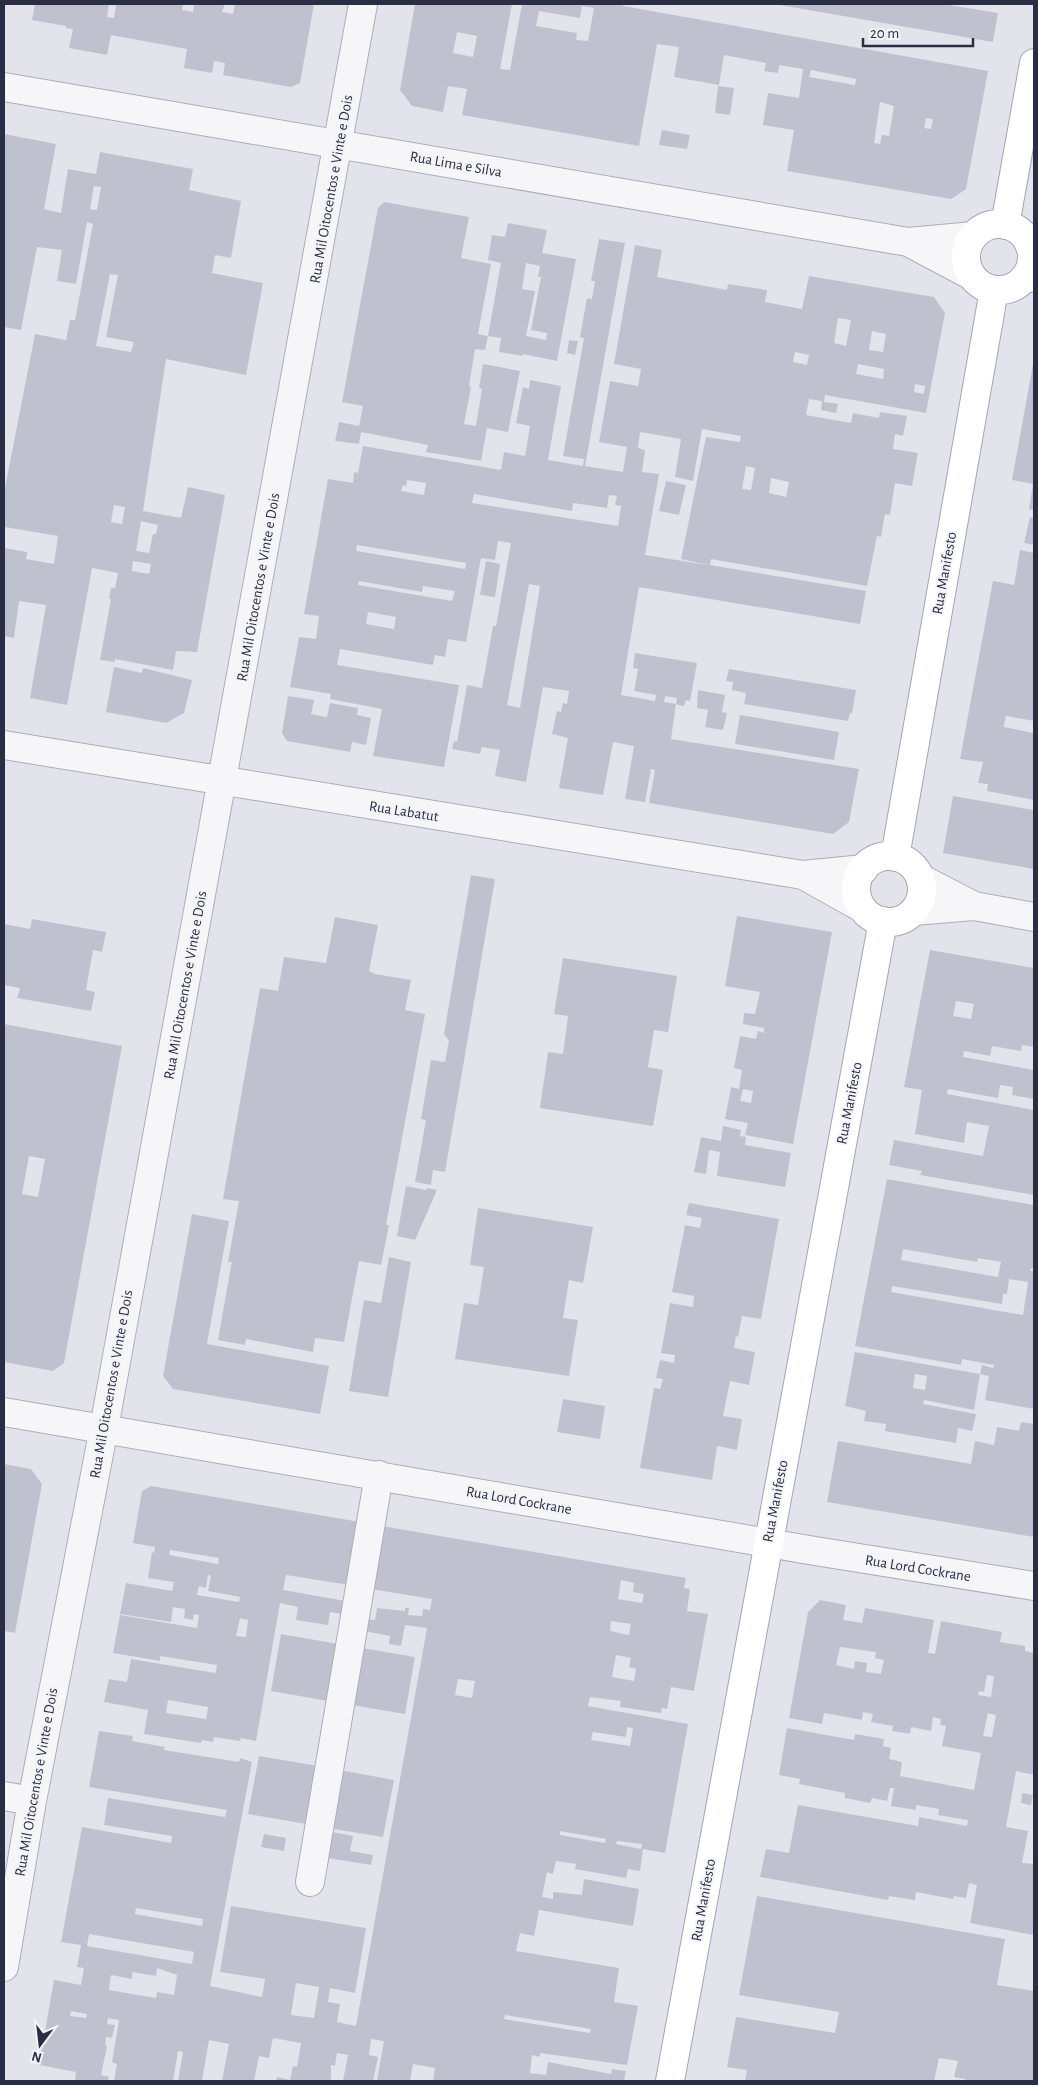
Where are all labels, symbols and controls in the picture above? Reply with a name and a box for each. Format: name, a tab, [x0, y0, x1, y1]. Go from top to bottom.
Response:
scale bar	[863, 15, 973, 47]
text: 20 m	[870, 26, 899, 41]
street label: Rua Mil Oitocentos e Vinte e Dois	[308, 94, 355, 284]
street label: Rua Lima e Silva	[409, 149, 503, 180]
street label: Rua Mil Oitocentos e Vinte e Dois	[235, 492, 282, 682]
street label: Rua Manifesto	[930, 531, 959, 616]
street label: Rua Labatut	[368, 799, 440, 824]
street label: Rua Mil Oitocentos e Vinte e Dois	[162, 890, 209, 1080]
street label: Rua Manifesto	[834, 1061, 865, 1146]
street label: Rua Mil Oitocentos e Vinte e Dois	[88, 1289, 135, 1479]
street label: Rua Manifesto	[760, 1459, 791, 1544]
street label: Rua Lord Cockrane	[465, 1484, 573, 1517]
street label: Rua Lord Cockrane	[864, 1553, 972, 1584]
street label: Rua Mil Oitocentos e Vinte e Dois	[13, 1687, 60, 1877]
street label: Rua Manifesto	[689, 1858, 718, 1943]
north arrow	[15, 2020, 65, 2070]
text: N	[30, 2049, 43, 2065]

